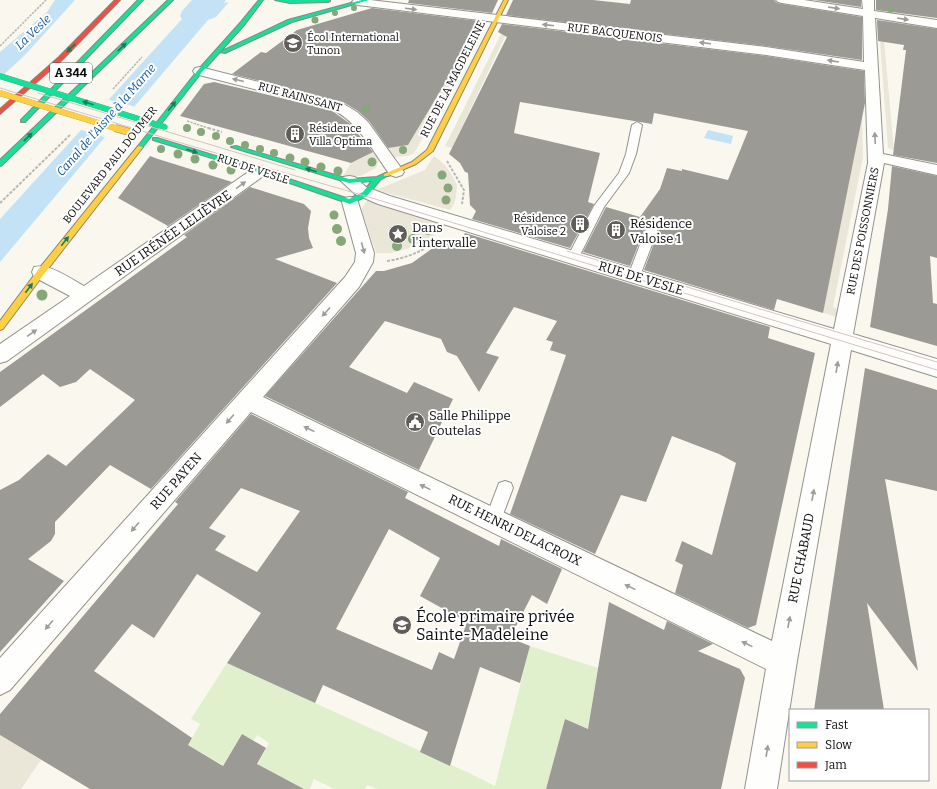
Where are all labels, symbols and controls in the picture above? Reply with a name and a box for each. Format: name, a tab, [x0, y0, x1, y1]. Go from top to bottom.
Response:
one-way arrow	[828, 5, 840, 11]
one-way arrow	[405, 6, 417, 12]
water label: La Vesle	[12, 12, 54, 52]
one-way arrow	[897, 16, 909, 22]
street label: RUE DE LA MAGDELEINE	[418, 18, 488, 140]
street label: RUE BACQUENOIS	[567, 21, 663, 45]
one-way arrow	[542, 22, 554, 28]
place label: Écol International Tunon	[307, 30, 399, 57]
school or university icon: Écol International Tunon	[282, 32, 304, 54]
one-way arrow	[699, 40, 711, 47]
one-way arrow	[117, 42, 127, 52]
one-way arrow	[66, 43, 76, 53]
one-way arrow	[827, 58, 840, 64]
water label: Canal de l'Aisne à la Marne	[54, 61, 158, 179]
road number: A 344	[50, 63, 92, 83]
one-way arrow	[231, 77, 244, 83]
street label: RUE RAINSSANT	[257, 80, 344, 115]
one-way arrow	[81, 100, 93, 106]
one-way arrow	[168, 101, 176, 112]
street label: BOULEVARD PAUL DOUMER	[60, 103, 160, 226]
place label: Résidence Villa Optima	[309, 122, 372, 148]
building icon: Résidence Villa Optima	[284, 123, 306, 145]
one-way arrow	[23, 132, 33, 142]
one-way arrow	[872, 132, 879, 144]
one-way arrow	[187, 148, 199, 154]
street label: RUE DE VESLE	[215, 151, 291, 187]
street label: RUE DES POISSONNIERS	[844, 166, 882, 296]
one-way arrow	[305, 167, 317, 173]
one-way arrow	[236, 181, 246, 189]
street label: RUE IRÉNÉE LELIÈVRE	[112, 187, 234, 279]
place label: Résidence Valoise 2	[513, 212, 566, 238]
building icon: Résidence Valoise 2	[569, 213, 591, 235]
place label: Résidence Valoise 1	[630, 216, 692, 246]
building icon: Résidence Valoise 1	[605, 219, 627, 241]
place label: Dans l'intervalle	[412, 220, 476, 250]
place icon: Dans l'intervalle	[387, 223, 409, 245]
one-way arrow	[61, 235, 70, 246]
one-way arrow	[361, 241, 367, 254]
street label: RUE DE VESLE	[597, 258, 685, 298]
one-way arrow	[25, 282, 33, 293]
one-way arrow	[322, 307, 331, 316]
one-way arrow	[26, 329, 37, 337]
one-way arrow	[834, 361, 840, 373]
place label: Salle Philippe Coutelas	[429, 408, 511, 438]
public building icon: Salle Philippe Coutelas	[404, 411, 426, 433]
one-way arrow	[226, 414, 235, 424]
one-way arrow	[303, 426, 314, 432]
street label: RUE PAYEN	[147, 450, 205, 512]
one-way arrow	[420, 483, 431, 490]
one-way arrow	[811, 489, 817, 501]
street label: RUE HENRI DELACROIX	[446, 491, 584, 569]
street label: RUE CHABAUD	[785, 512, 817, 604]
one-way arrow	[130, 522, 139, 532]
one-way arrow	[624, 584, 636, 590]
place label: École primaire privée Sainte-Madeleine	[416, 606, 574, 644]
school or university icon: École primaire privée Sainte-Madeleine	[391, 614, 413, 636]
one-way arrow	[787, 616, 793, 629]
one-way arrow	[44, 619, 53, 630]
one-way arrow	[741, 641, 753, 647]
legend	[789, 709, 929, 781]
text: Fast	[825, 718, 849, 732]
text: Slow	[825, 738, 852, 752]
one-way arrow	[764, 744, 770, 757]
text: Jam	[824, 758, 847, 772]

